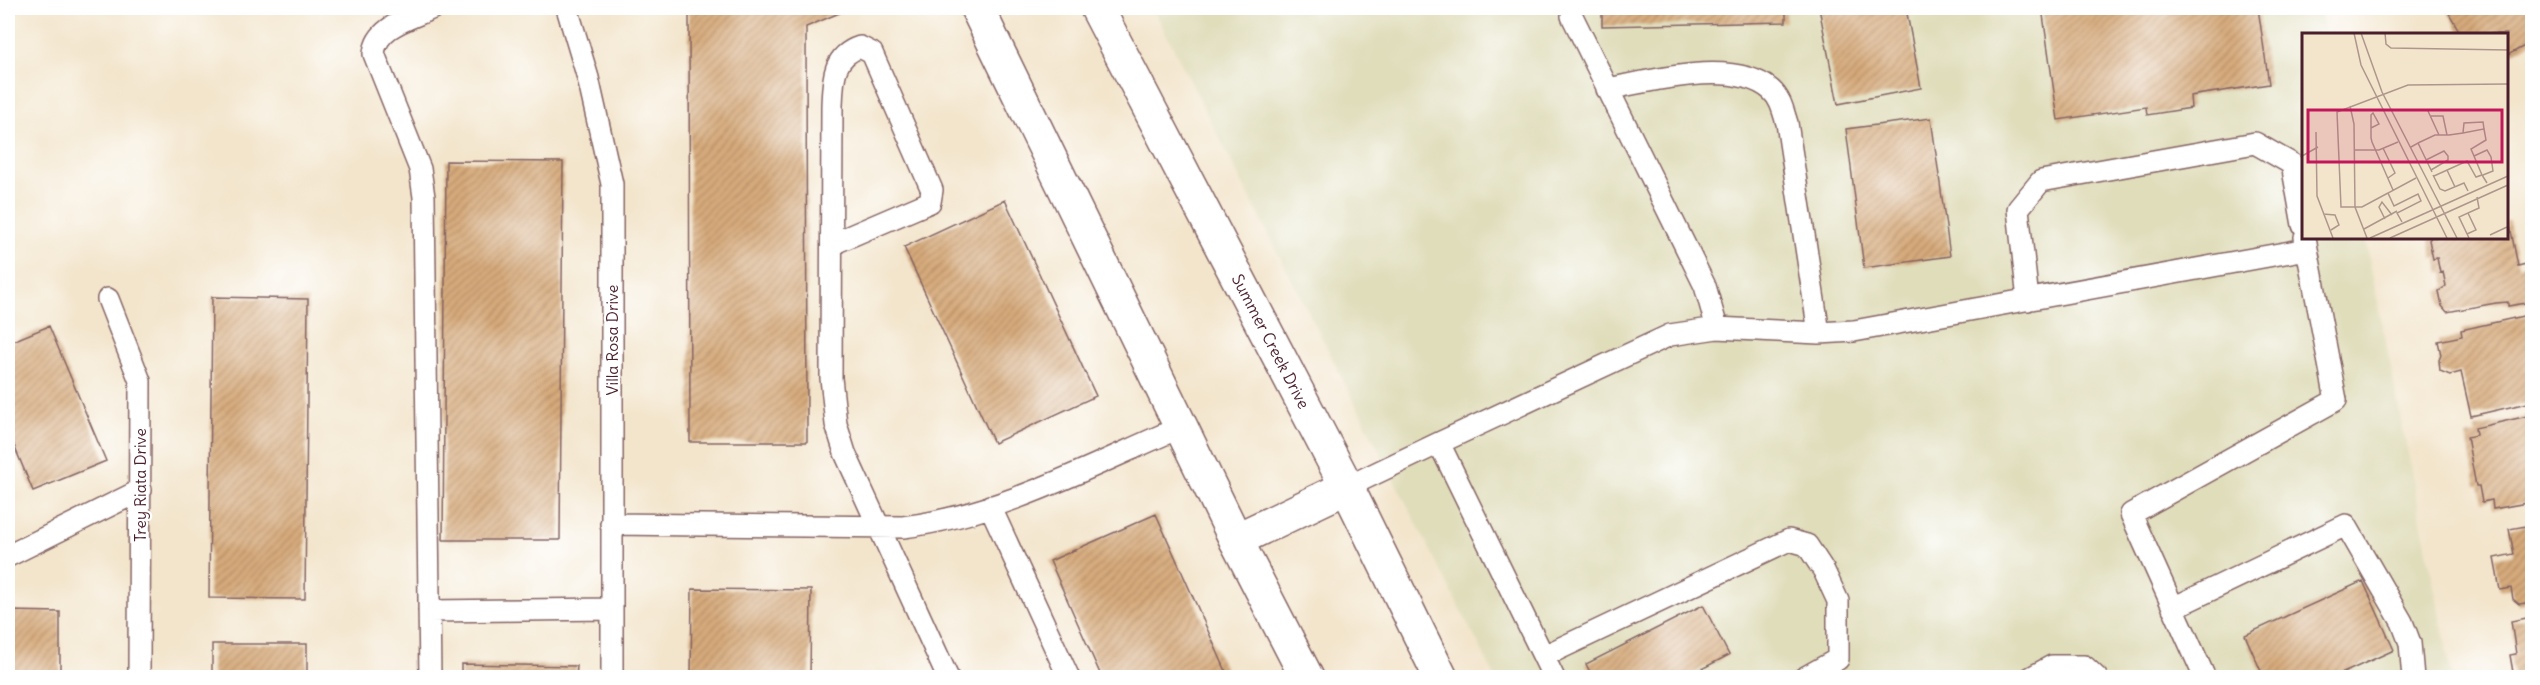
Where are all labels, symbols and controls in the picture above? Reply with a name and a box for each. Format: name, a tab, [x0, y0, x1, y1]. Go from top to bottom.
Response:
inset map	[2302, 33, 2507, 238]
street label: Summer Creek Drive	[1228, 271, 1314, 412]
street label: Villa Rosa Drive	[602, 285, 622, 395]
street label: Trey Riata Drive	[130, 428, 150, 542]

